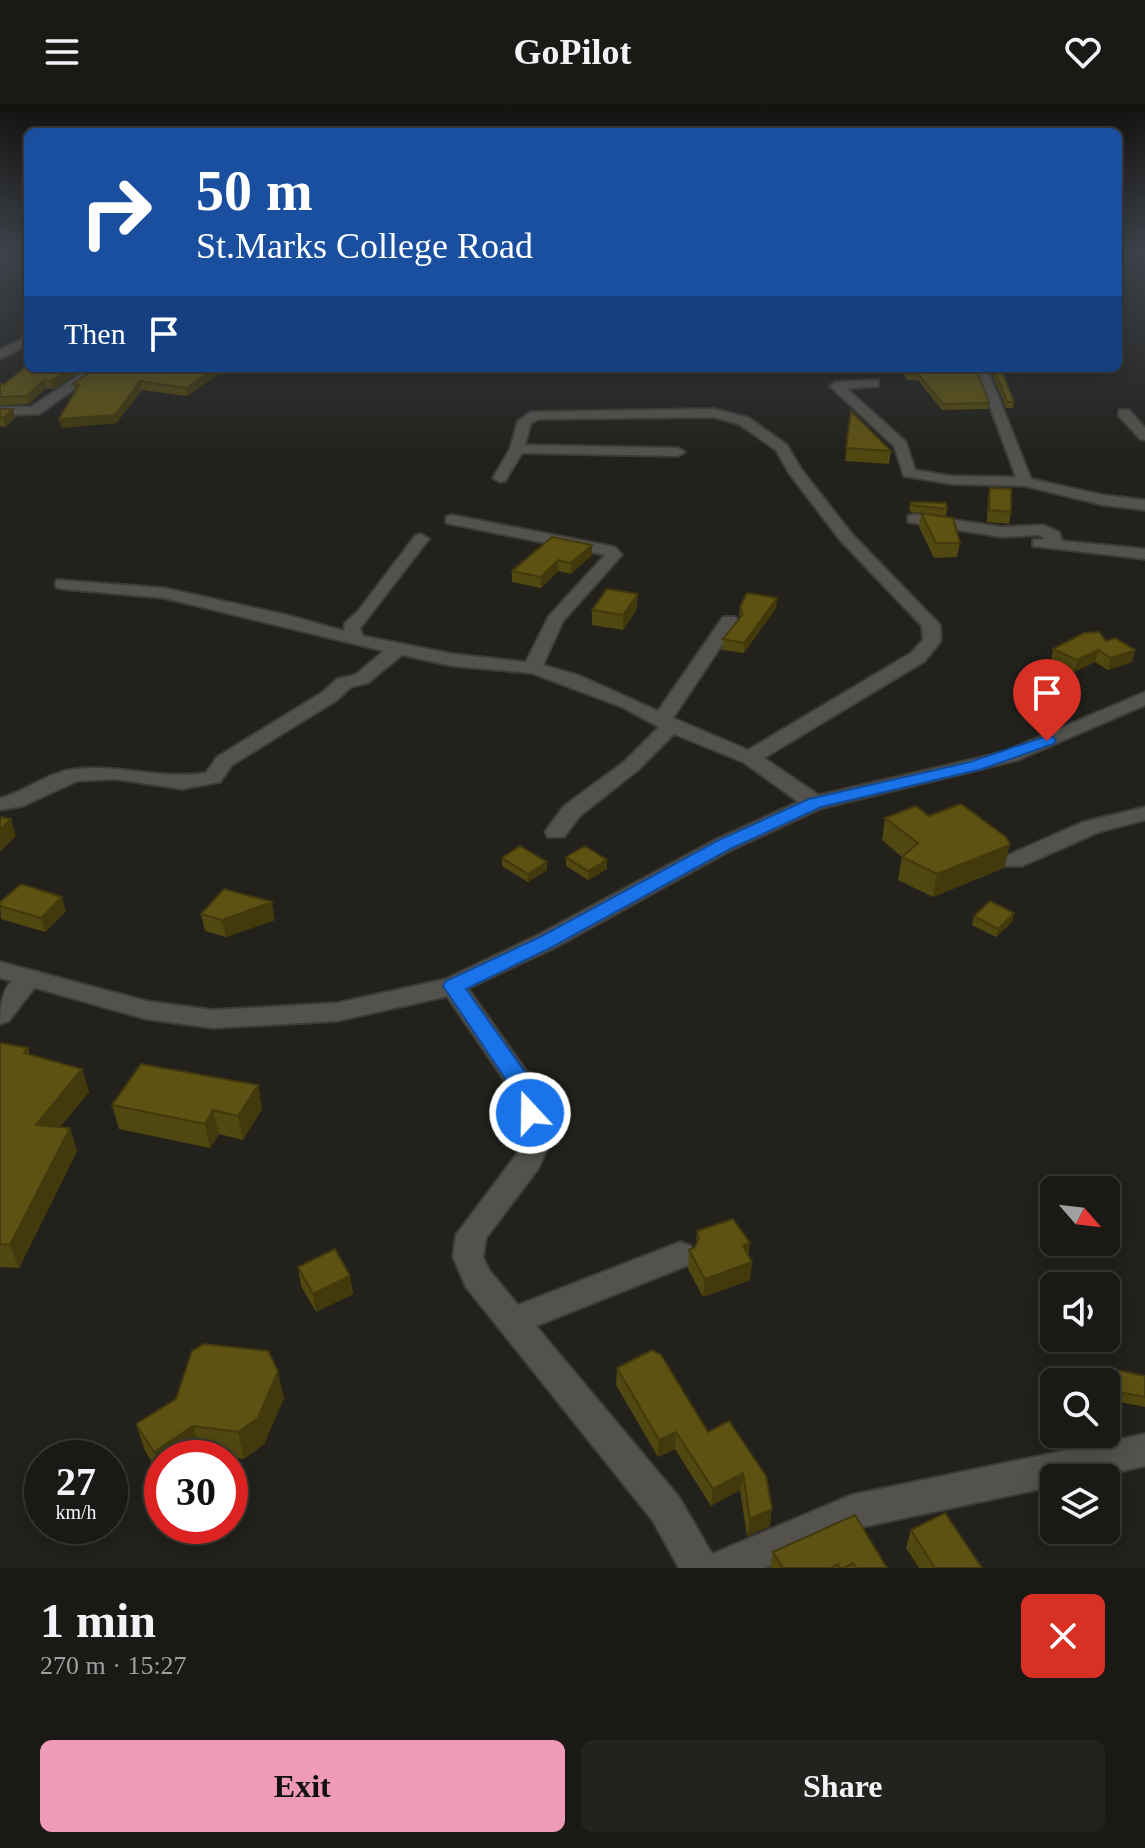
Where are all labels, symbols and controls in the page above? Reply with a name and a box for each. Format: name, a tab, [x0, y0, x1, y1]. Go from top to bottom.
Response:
icon: menu	[40, 30, 84, 74]
icon: heart	[1061, 30, 1105, 74]
text: GoPilot	[514, 32, 631, 72]
icon: right	[64, 160, 168, 264]
text: 50 m	[196, 160, 313, 222]
text: St.Marks College Road	[196, 226, 533, 266]
icon: arrive	[142, 312, 186, 356]
text: Then	[64, 317, 126, 350]
pin	[1013, 659, 1081, 741]
icon: arrive	[1025, 671, 1069, 715]
position arrow	[488, 1071, 572, 1155]
north arrow	[1040, 1176, 1120, 1256]
map controls	[1040, 1176, 1120, 1544]
button: sound	[1040, 1272, 1120, 1352]
button: search	[1040, 1368, 1120, 1448]
speed limit sign: 30	[144, 1440, 248, 1544]
text: 27	[56, 1459, 96, 1504]
button: layers	[1040, 1464, 1120, 1544]
text: km/h	[55, 1501, 97, 1523]
text: 1 min	[40, 1594, 156, 1647]
button: close	[1021, 1594, 1105, 1678]
text: 270 m · 15:27	[40, 1651, 187, 1680]
button: Exit	[40, 1740, 565, 1832]
button: Share	[581, 1740, 1105, 1832]

